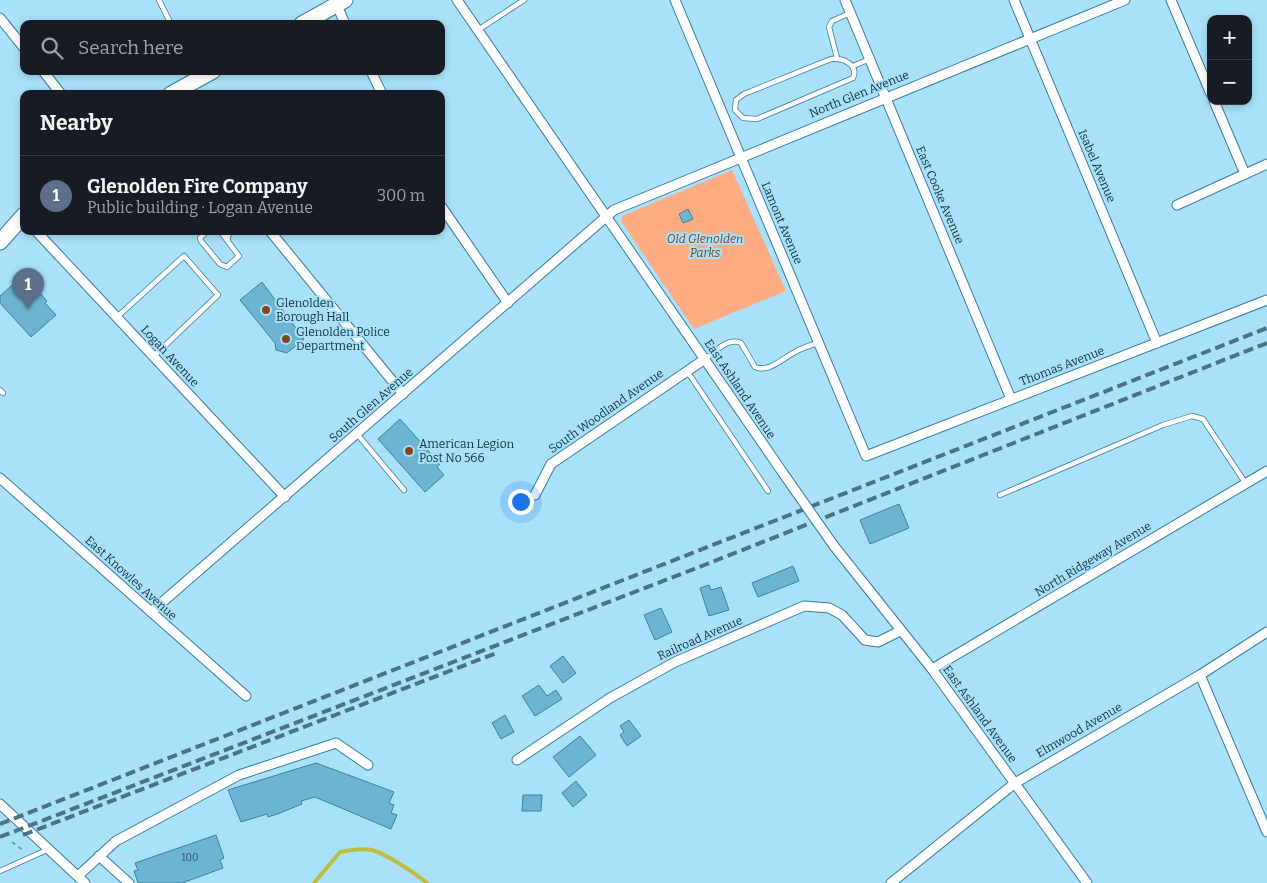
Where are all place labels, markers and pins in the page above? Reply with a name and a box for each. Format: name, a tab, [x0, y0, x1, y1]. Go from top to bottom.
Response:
pin: 1	[12, 268, 44, 309]
place label: Glenolden Borough Hall	[276, 296, 350, 324]
marker: Glenolden Borough Hall	[260, 304, 272, 316]
place label: Glenolden Police Department	[296, 325, 390, 353]
marker: Glenolden Police Department	[280, 333, 292, 345]
place label: American Legion Post No 566	[419, 437, 515, 465]
marker: American Legion Post No 566	[403, 445, 415, 457]

